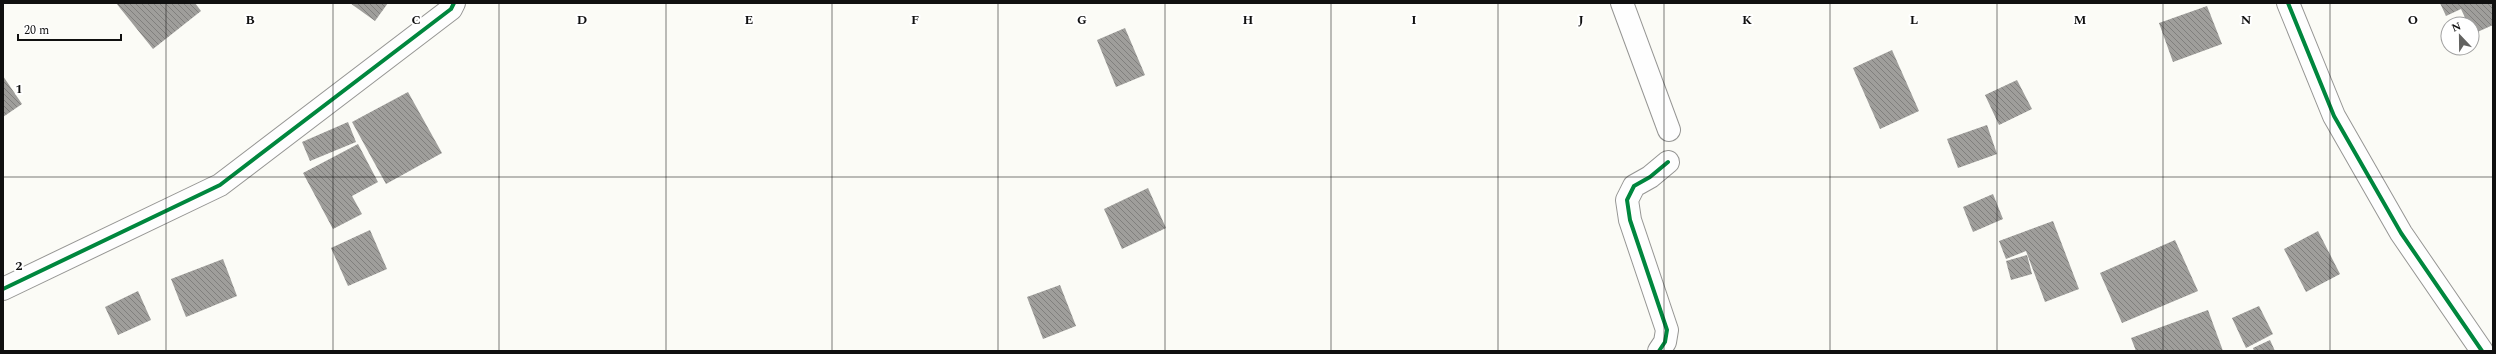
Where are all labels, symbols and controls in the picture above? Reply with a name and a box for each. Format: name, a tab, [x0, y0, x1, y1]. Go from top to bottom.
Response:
text: B	[245, 10, 255, 30]
text: C	[411, 10, 421, 30]
text: D	[577, 10, 587, 30]
text: E	[745, 10, 754, 30]
text: F	[911, 10, 919, 30]
text: G	[1077, 10, 1087, 30]
text: H	[1243, 10, 1254, 30]
text: I	[1411, 10, 1417, 30]
text: J	[1578, 10, 1584, 30]
text: K	[1742, 10, 1752, 30]
text: L	[1910, 10, 1918, 30]
text: M	[2074, 10, 2087, 30]
text: N	[2241, 10, 2252, 30]
text: O	[2408, 10, 2418, 30]
scale bar	[18, 16, 121, 42]
north arrow	[2440, 16, 2480, 56]
text: N	[2449, 18, 2464, 37]
text: 20 m	[24, 21, 49, 40]
text: 1	[15, 79, 23, 99]
text: 2	[15, 256, 23, 276]

